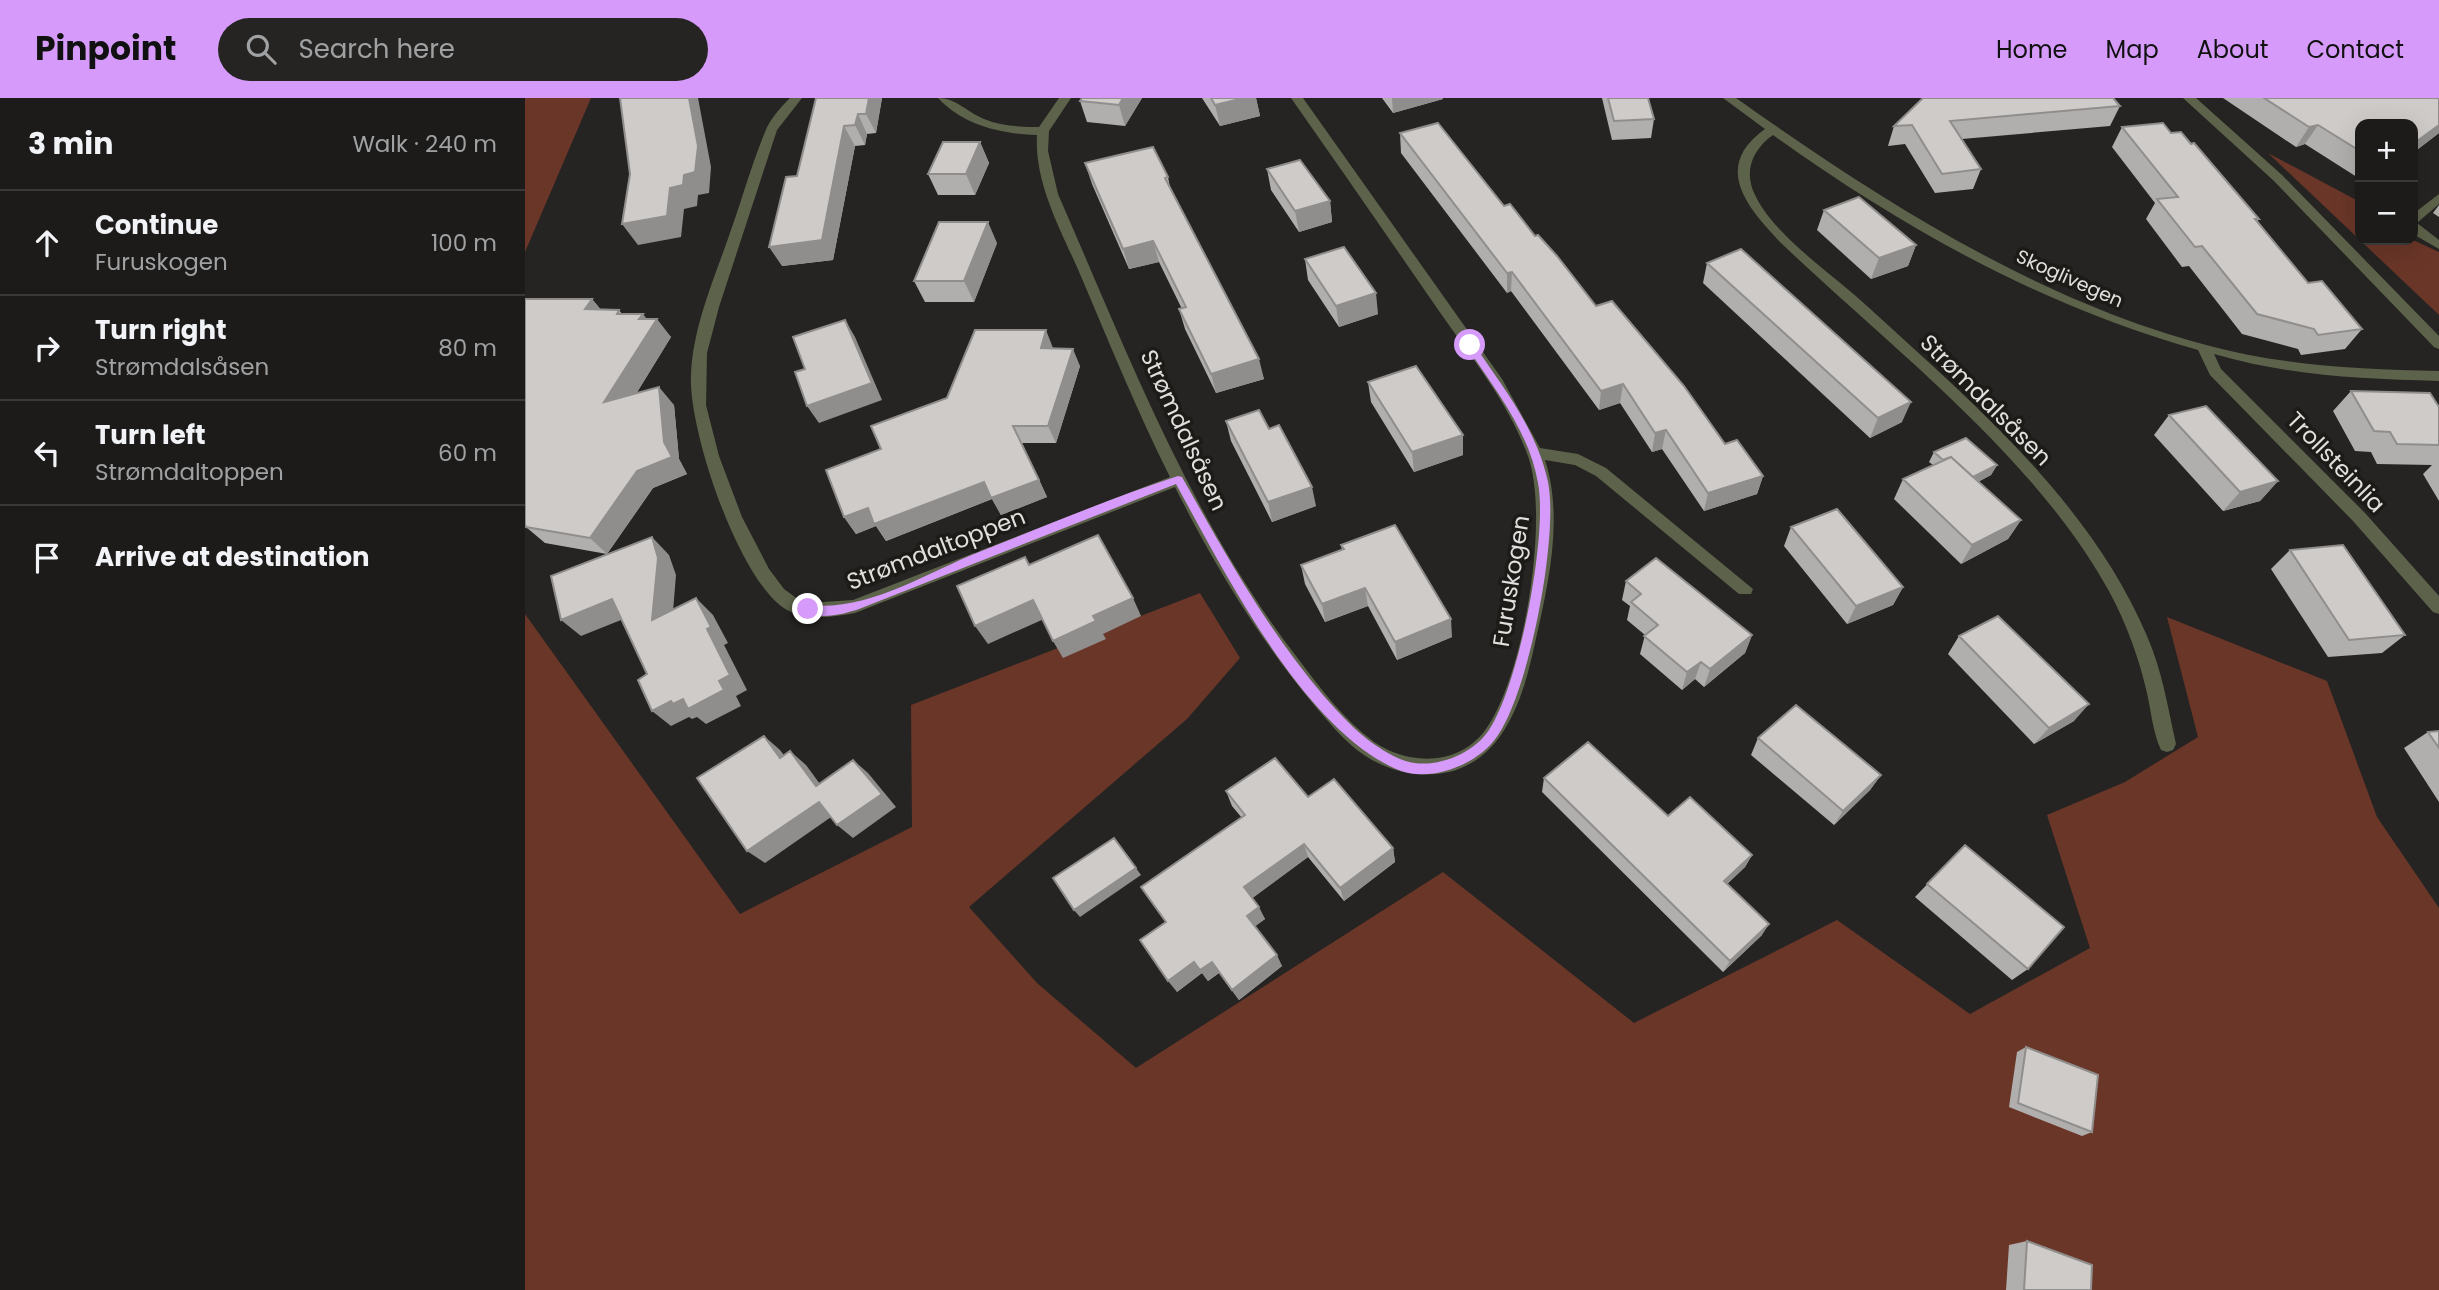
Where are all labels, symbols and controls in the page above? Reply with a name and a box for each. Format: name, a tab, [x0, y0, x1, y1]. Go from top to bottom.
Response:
search box	[218, 18, 708, 81]
text: Pinpoint	[35, 25, 176, 72]
icon: search	[242, 30, 280, 68]
text: Search here	[298, 31, 455, 67]
text: Home	[1996, 33, 2068, 66]
text: Map	[2106, 33, 2159, 66]
text: About	[2197, 33, 2268, 66]
text: Contact	[2306, 33, 2404, 66]
map controls	[2355, 119, 2418, 245]
button: +	[2355, 119, 2418, 182]
text: 3 min	[28, 122, 113, 165]
text: Walk · 240 m	[352, 128, 497, 160]
button: −	[2355, 182, 2418, 245]
text: Continue	[95, 207, 218, 243]
icon: ahead	[28, 224, 66, 262]
text: 100 m	[431, 227, 497, 259]
street label: Skoglivegen	[2012, 243, 2128, 314]
text: Furuskogen	[95, 246, 228, 278]
text: Turn right	[95, 312, 227, 348]
street label: Strømdalsåsen	[1913, 327, 2059, 473]
icon: right	[28, 329, 66, 367]
route start	[1454, 329, 1485, 360]
text: 80 m	[438, 332, 497, 364]
street label: Strømdalsåsen	[1133, 344, 1235, 516]
text: Strømdalsåsen	[95, 351, 269, 383]
street label: Trollsteinlia	[2280, 405, 2392, 519]
text: Turn left	[95, 417, 206, 453]
icon: left	[28, 434, 66, 472]
text: 60 m	[438, 437, 497, 469]
text: Strømdaltoppen	[95, 456, 284, 488]
street label: Strømdaltoppen	[842, 500, 1030, 598]
street label: Furuskogen	[1485, 513, 1537, 649]
icon: arrive	[28, 539, 66, 577]
text: Arrive at destination	[95, 539, 370, 575]
route end	[792, 593, 823, 624]

